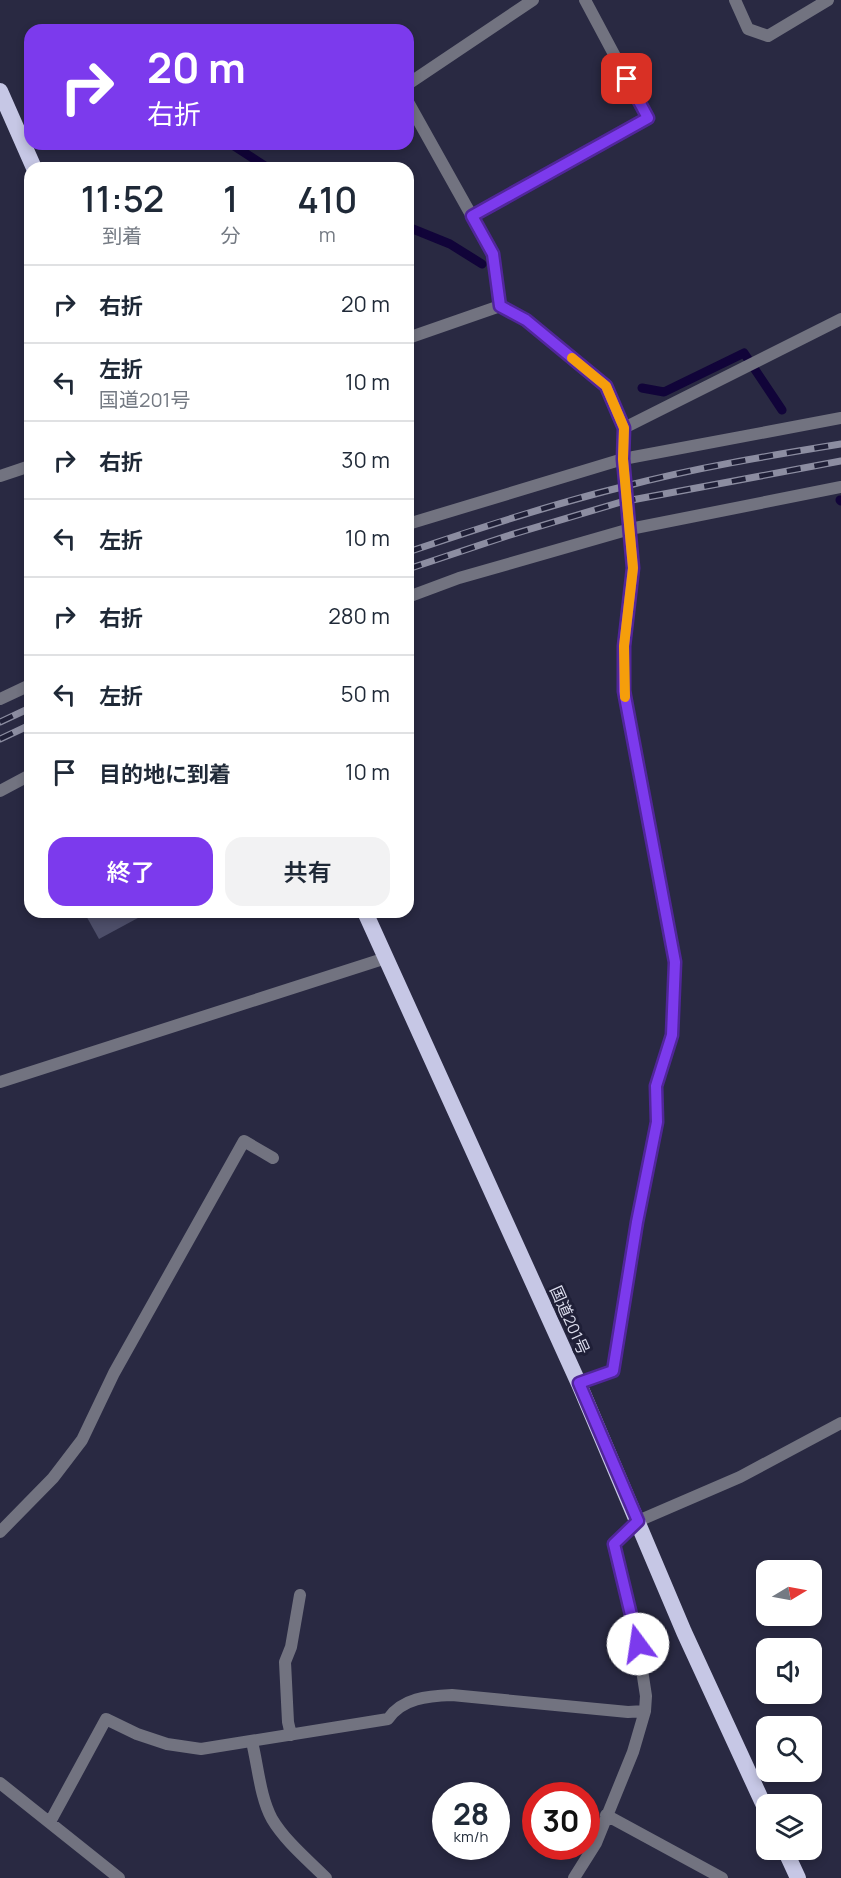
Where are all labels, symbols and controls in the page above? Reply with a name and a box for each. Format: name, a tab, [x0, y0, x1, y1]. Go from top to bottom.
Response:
text: 20 m	[147, 38, 246, 96]
icon: right	[48, 48, 126, 126]
pin	[601, 53, 652, 104]
icon: arrive	[610, 62, 643, 95]
text: 右折	[147, 95, 201, 132]
text: 11:52	[81, 174, 164, 223]
text: 1	[223, 174, 238, 223]
text: 410	[297, 175, 357, 224]
text: m	[319, 221, 336, 248]
text: 到着	[102, 222, 142, 249]
text: 分	[221, 222, 241, 249]
icon: right	[48, 288, 81, 321]
text: 20 m	[341, 289, 390, 319]
text: 右折	[99, 291, 143, 321]
text: 左折	[99, 354, 143, 384]
icon: left	[48, 366, 81, 399]
text: 10 m	[345, 367, 390, 397]
text: 国道201号	[99, 386, 190, 413]
icon: right	[48, 444, 81, 477]
text: 30 m	[341, 445, 390, 475]
text: 右折	[99, 447, 143, 477]
icon: left	[48, 522, 81, 555]
text: 10 m	[345, 523, 390, 553]
text: 左折	[99, 525, 143, 555]
icon: right	[48, 600, 81, 633]
text: 280 m	[328, 601, 390, 631]
text: 右折	[99, 603, 143, 633]
icon: left	[48, 678, 81, 711]
text: 50 m	[341, 679, 390, 709]
text: 左折	[99, 681, 143, 711]
icon: arrive	[48, 756, 81, 789]
text: 10 m	[345, 757, 390, 787]
text: 目的地に到着	[99, 759, 231, 789]
button: 終了	[48, 837, 213, 906]
button: 共有	[225, 837, 390, 906]
street label: 国道201号	[545, 1282, 595, 1358]
north arrow	[756, 1560, 822, 1626]
map controls	[756, 1560, 822, 1860]
position arrow	[606, 1612, 670, 1676]
button: sound	[756, 1638, 822, 1704]
button: search	[756, 1716, 822, 1782]
speed limit sign: 30	[522, 1782, 600, 1860]
text: 28	[453, 1793, 489, 1834]
button: layers	[756, 1794, 822, 1860]
text: km/h	[454, 1826, 488, 1847]

